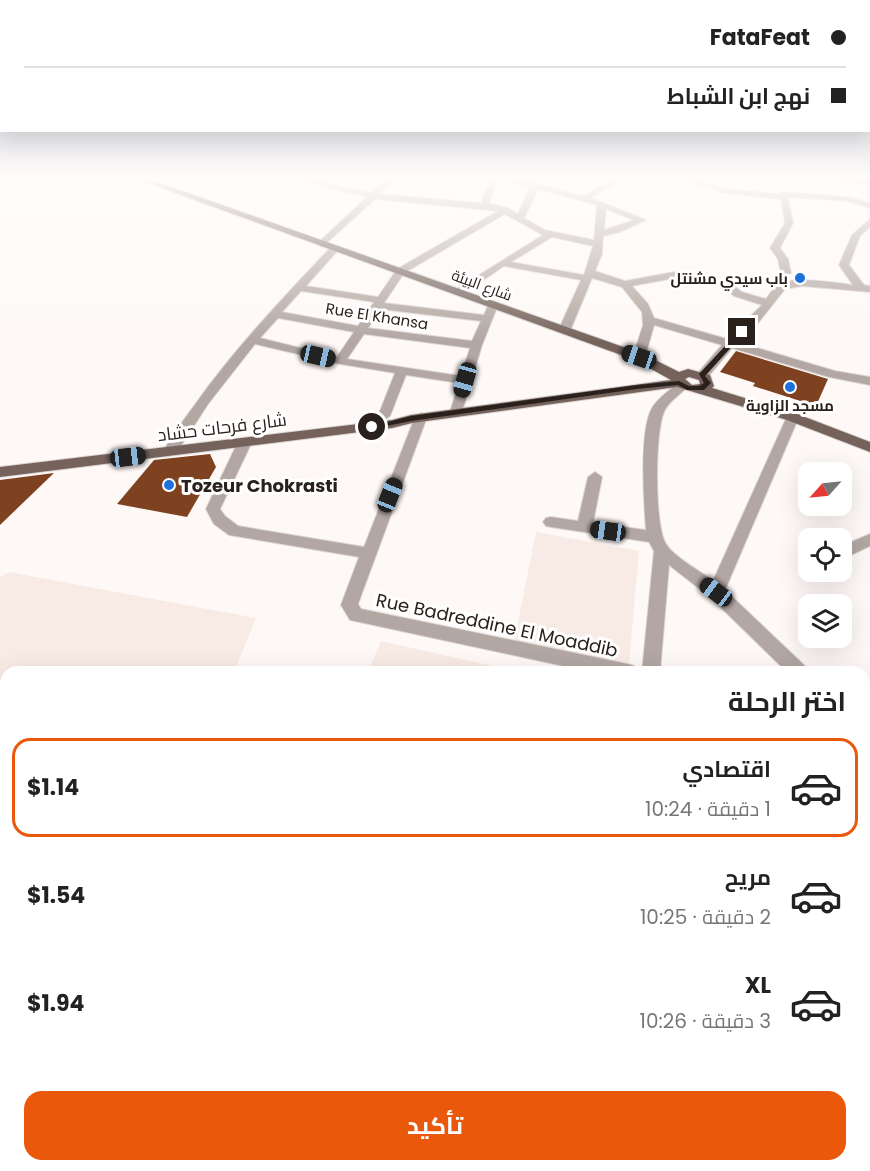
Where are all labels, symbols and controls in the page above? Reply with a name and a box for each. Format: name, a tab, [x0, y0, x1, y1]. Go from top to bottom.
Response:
text: FataFeat	[710, 22, 810, 53]
text: نهج ابن الشباط	[667, 81, 810, 112]
street label: شارع البيئة	[448, 264, 515, 307]
place label: باب سيدي مشنتل	[670, 268, 788, 291]
marker: باب سيدي مشنتل	[793, 271, 807, 285]
street label: Rue El Khansa	[324, 298, 430, 334]
route end	[728, 318, 755, 345]
car	[298, 343, 338, 369]
car	[619, 343, 659, 371]
car	[451, 360, 479, 400]
marker: مسجد الزاوية	[783, 380, 797, 394]
place label: مسجد الزاوية	[746, 395, 834, 416]
street label: شارع فرحات حشاد	[156, 407, 288, 447]
route start	[358, 413, 385, 440]
car	[109, 446, 147, 468]
north arrow	[798, 462, 852, 516]
map controls	[798, 462, 852, 648]
place label: Tozeur Chokrasti	[181, 473, 338, 498]
car	[375, 475, 405, 515]
marker: Tozeur Chokrasti	[162, 478, 176, 492]
car	[589, 520, 627, 542]
button: locate	[798, 528, 852, 582]
car	[696, 574, 736, 610]
street label: Rue Badreddine El Moaddib	[374, 587, 620, 663]
button: layers	[798, 594, 852, 648]
text: اختر الرحلة	[728, 683, 846, 720]
text: اقتصادي	[682, 754, 771, 785]
icon: car	[789, 761, 843, 815]
text: $1.14	[27, 772, 79, 803]
text: 1 دقيقة · 10:24	[645, 795, 771, 823]
text: مريح	[725, 862, 771, 893]
icon: car	[789, 869, 843, 923]
text: $1.54	[27, 880, 85, 911]
text: 2 دقيقة · 10:25	[640, 903, 771, 931]
text: XL	[745, 970, 771, 1001]
icon: car	[789, 977, 843, 1031]
text: $1.94	[27, 988, 84, 1019]
text: 3 دقيقة · 10:26	[640, 1007, 771, 1035]
button: تأكيد	[24, 1091, 846, 1160]

